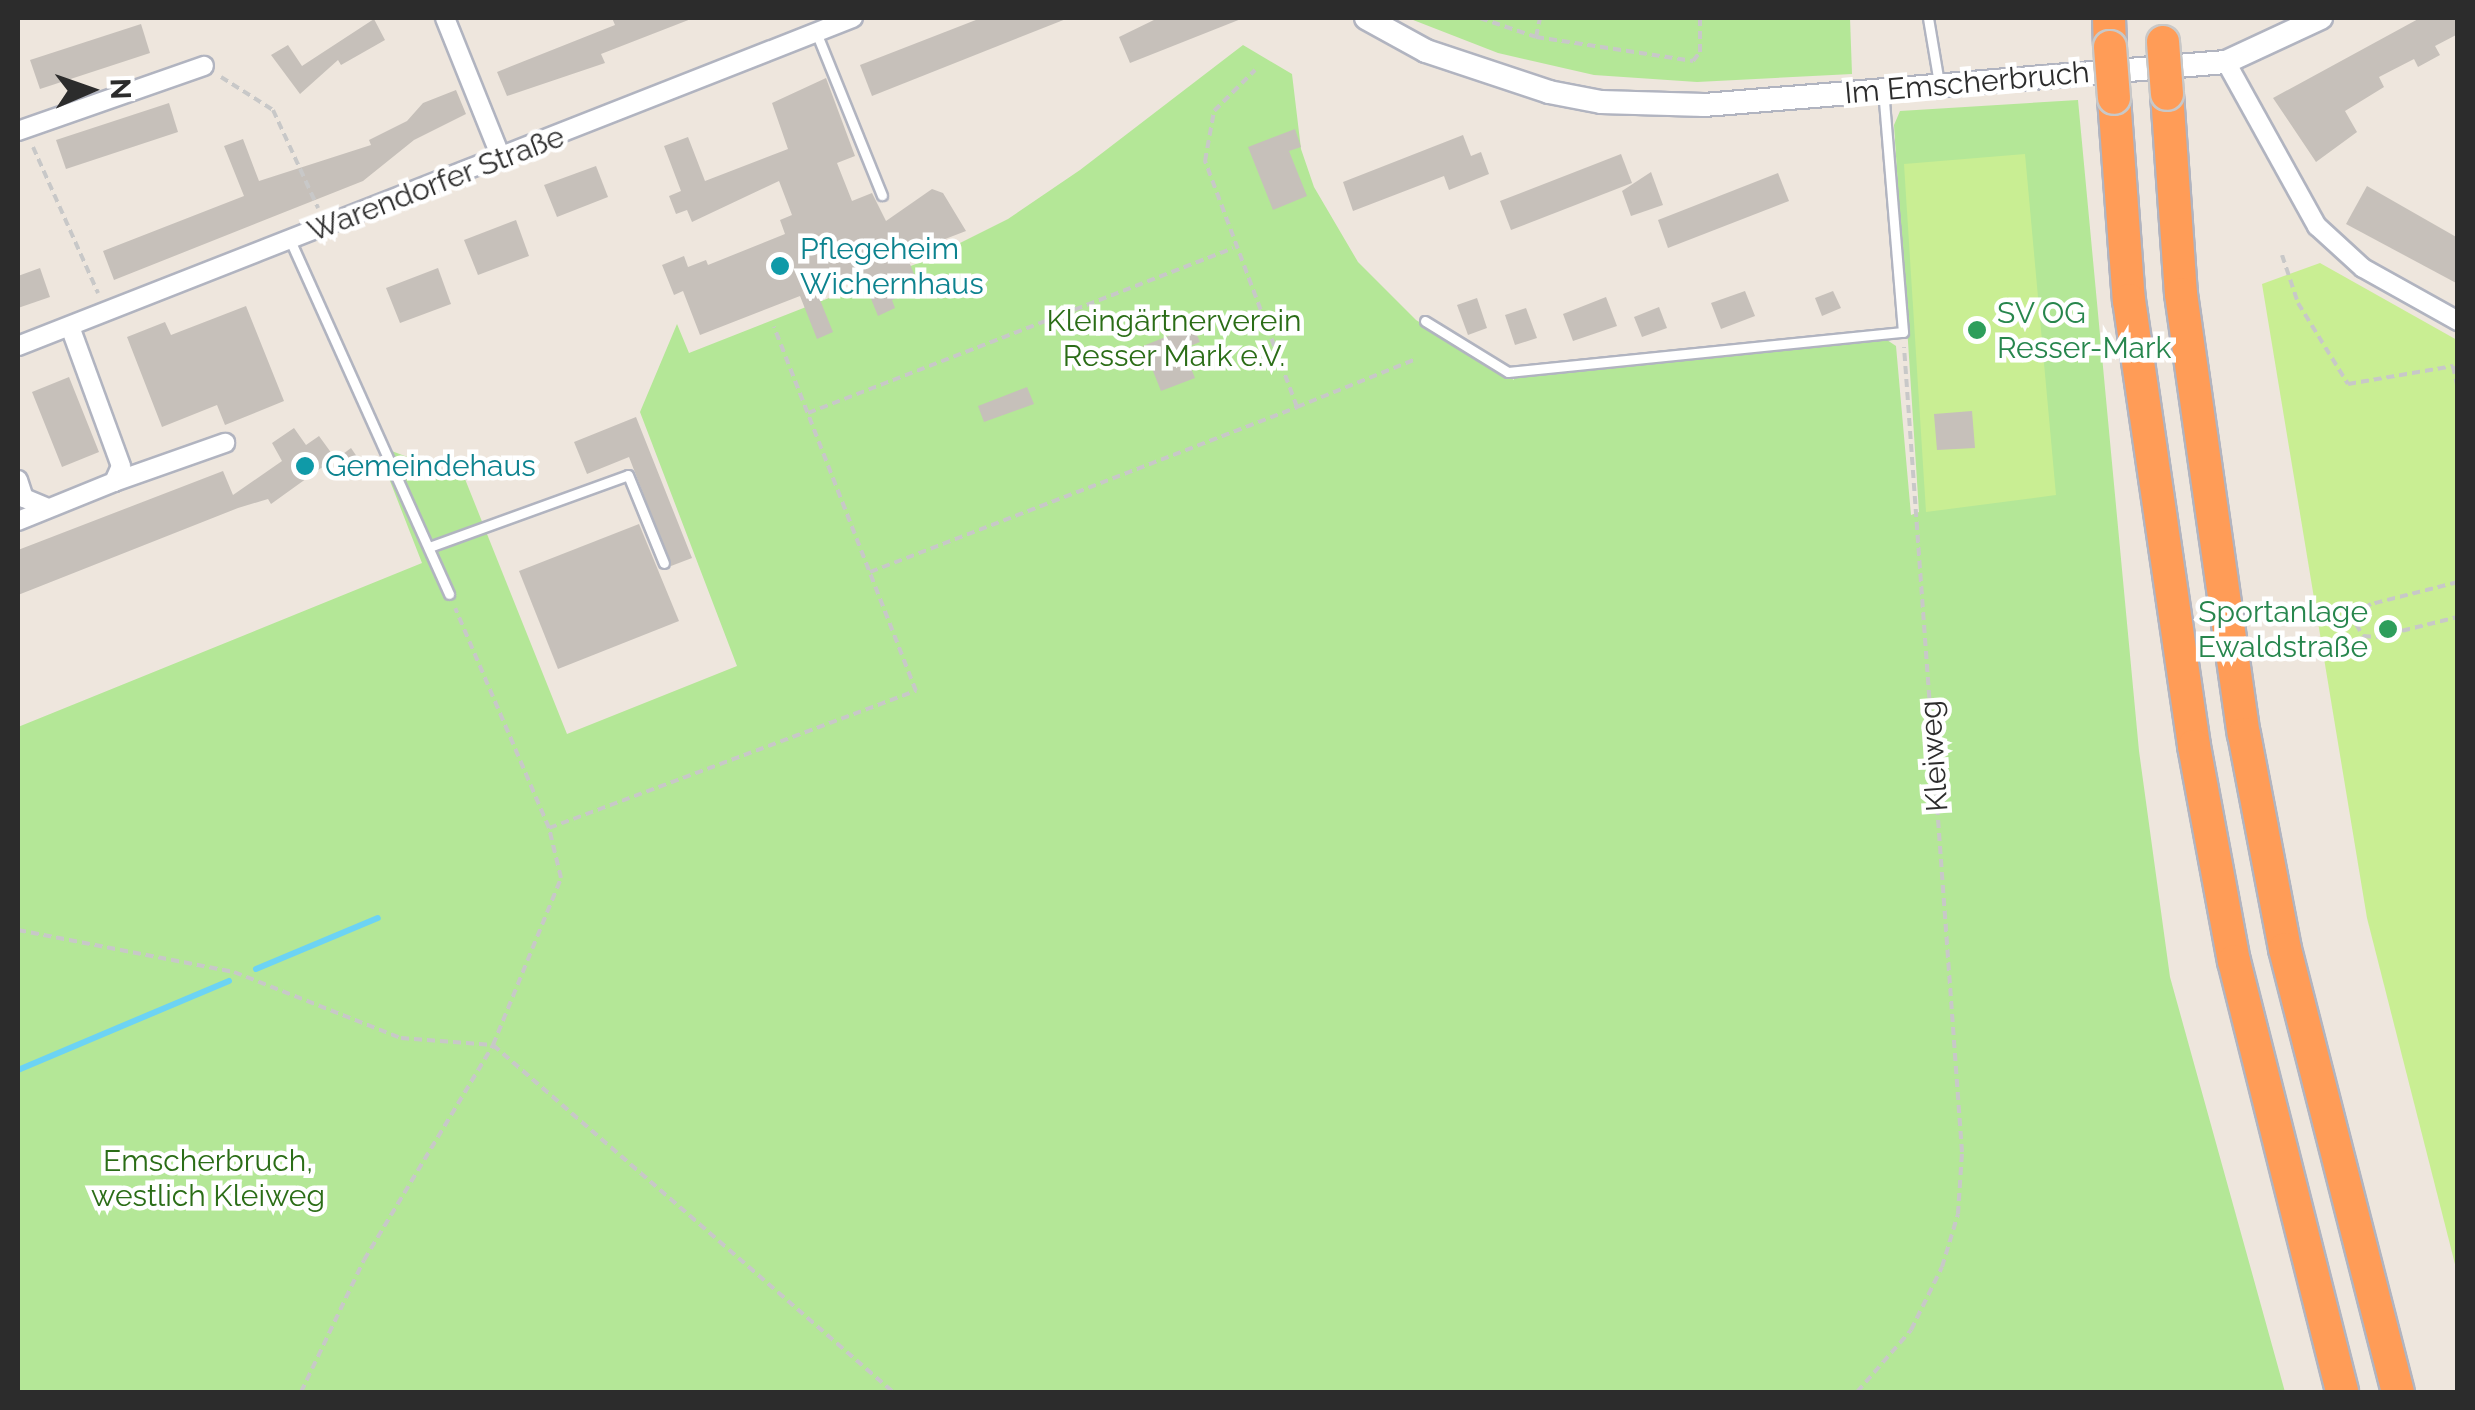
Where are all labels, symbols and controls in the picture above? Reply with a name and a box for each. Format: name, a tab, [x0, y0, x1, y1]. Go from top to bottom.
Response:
north arrow	[40, 40, 140, 140]
street label: Im Emscherbruch	[1843, 54, 2091, 112]
text: N	[104, 78, 137, 100]
street label: Warendorfer Straße	[302, 118, 570, 250]
place label: Pflegeheim Wichernhaus	[800, 231, 984, 302]
marker: Pflegeheim Wichernhaus	[769, 255, 791, 277]
place label: SV OG Resser-Mark	[1997, 295, 2171, 366]
park label: Kleingärtnerverein Resser Mark e.V.	[1047, 303, 1301, 374]
marker: SV OG Resser-Mark	[1966, 319, 1988, 341]
place label: Gemeindehaus	[325, 448, 536, 484]
marker: Gemeindehaus	[294, 455, 316, 477]
place label: Sportanlage Ewaldstraße	[2198, 594, 2368, 664]
marker: Sportanlage Ewaldstraße	[2377, 618, 2399, 640]
street label: Kleiweg	[1912, 699, 1956, 813]
park label: Emscherbruch, westlich Kleiweg	[91, 1143, 325, 1214]

